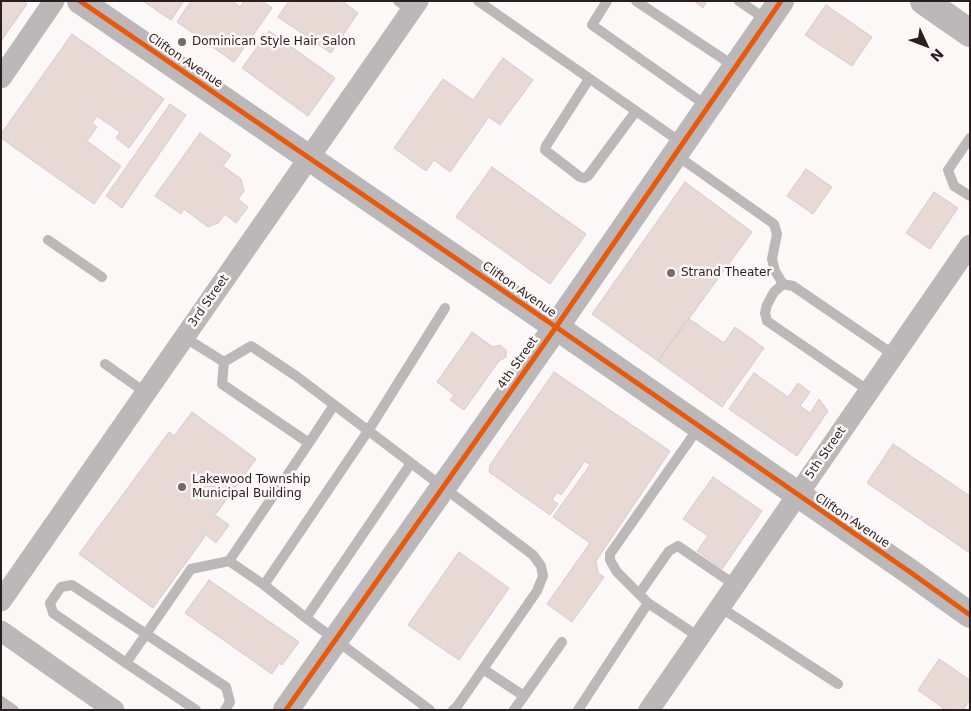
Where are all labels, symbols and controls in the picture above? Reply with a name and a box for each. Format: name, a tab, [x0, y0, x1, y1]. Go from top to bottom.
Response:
north arrow	[901, 20, 951, 70]
street label: Clifton Avenue	[145, 31, 225, 91]
place label: Dominican Style Hair Salon	[192, 35, 356, 49]
marker: Dominican Style Hair Salon	[176, 36, 188, 48]
text: N	[927, 45, 947, 65]
street label: Clifton Avenue	[479, 259, 559, 321]
place label: Strand Theater	[681, 266, 771, 280]
marker: Strand Theater	[665, 267, 677, 279]
street label: 3rd Street	[186, 272, 232, 330]
street label: 4th Street	[495, 334, 541, 392]
street label: 5th Street	[803, 424, 849, 482]
place label: Lakewood Township Municipal Building	[192, 473, 311, 501]
marker: Lakewood Township Municipal Building	[176, 481, 188, 493]
street label: Clifton Avenue	[812, 491, 892, 551]

